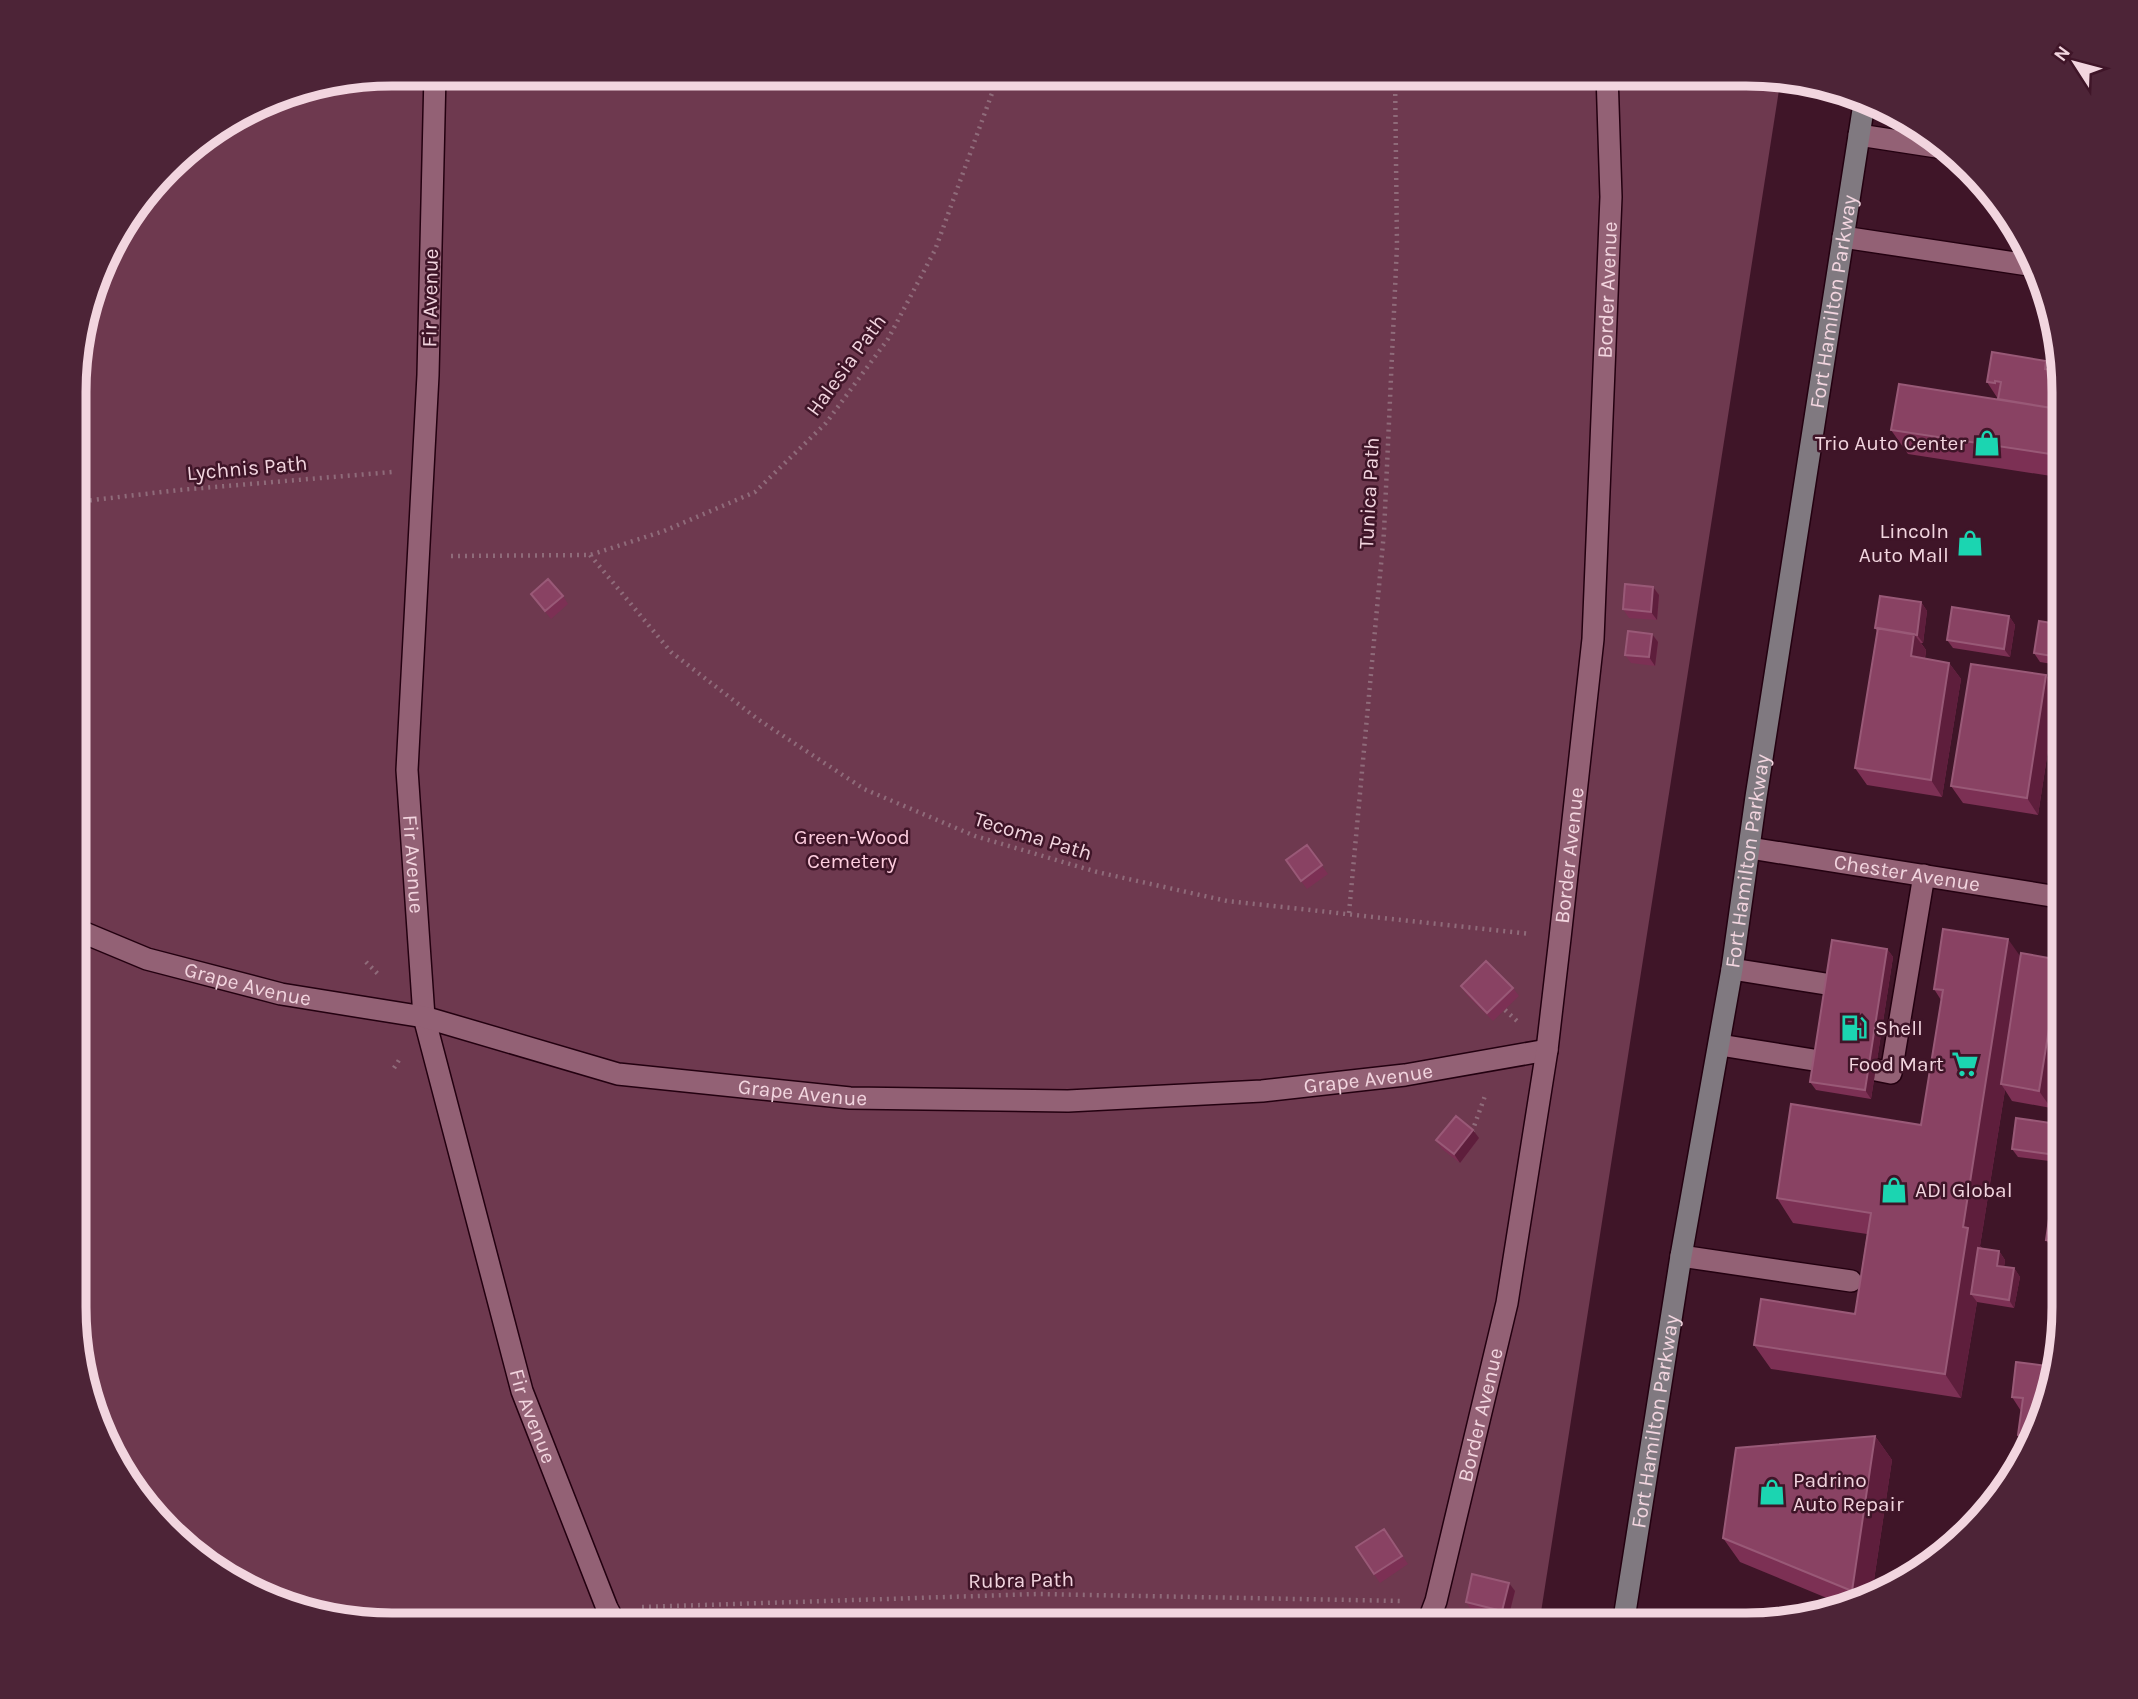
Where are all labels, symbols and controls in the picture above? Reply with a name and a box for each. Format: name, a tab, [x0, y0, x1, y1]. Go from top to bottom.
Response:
north arrow	[2040, 28, 2110, 98]
text: N	[2049, 42, 2075, 66]
street label: Fort Hamilton Parkway	[1805, 193, 1862, 410]
street label: Border Avenue	[1592, 221, 1622, 359]
street label: Fir Avenue	[417, 248, 443, 348]
street label: Halesia Path	[801, 309, 891, 421]
shop icon: Trio Auto Center	[1972, 428, 2002, 458]
place label: Trio Auto Center	[1815, 431, 1966, 455]
street label: Tunica Path	[1354, 437, 1384, 549]
street label: Lychnis Path	[186, 451, 308, 485]
place label: Lincoln Auto Mall	[1859, 519, 1949, 567]
shop icon: Lincoln Auto Mall	[1955, 528, 1985, 558]
street label: Fort Hamilton Parkway	[1720, 752, 1775, 970]
street label: Border Avenue	[1550, 786, 1589, 925]
street label: Tecoma Path	[971, 807, 1095, 865]
street label: Fir Avenue	[398, 814, 429, 914]
park label: Green-Wood Cemetery	[794, 825, 910, 873]
street label: Chester Avenue	[1832, 850, 1982, 896]
street label: Grape Avenue	[182, 957, 313, 1011]
fuel station icon: Shell	[1839, 1013, 1869, 1043]
place label: Shell	[1875, 1016, 1923, 1040]
supermarket icon: Food Mart	[1950, 1049, 1980, 1079]
place label: Food Mart	[1848, 1052, 1944, 1076]
street label: Grape Avenue	[1302, 1058, 1435, 1098]
street label: Grape Avenue	[737, 1074, 867, 1110]
shop icon: ADI Global	[1879, 1175, 1909, 1205]
place label: ADI Global	[1915, 1178, 2013, 1202]
street label: Fort Hamilton Parkway	[1626, 1313, 1684, 1530]
street label: Border Avenue	[1453, 1345, 1508, 1484]
street label: Fir Avenue	[505, 1366, 561, 1467]
place label: Padrino Auto Repair	[1793, 1468, 1904, 1516]
shop icon: Padrino Auto Repair	[1757, 1477, 1787, 1507]
street label: Rubra Path	[968, 1567, 1074, 1593]

